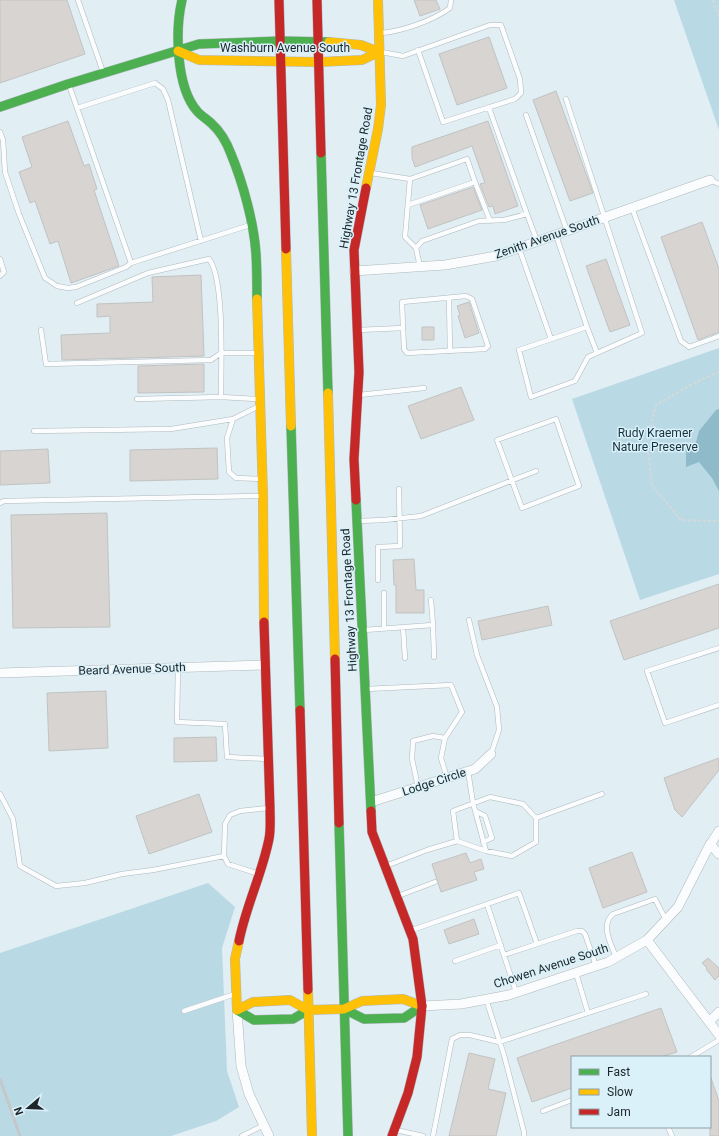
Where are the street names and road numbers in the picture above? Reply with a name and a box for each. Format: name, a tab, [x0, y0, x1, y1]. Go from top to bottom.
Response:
street label: Washburn Avenue South	[220, 41, 350, 55]
street label: Highway 13 Frontage Road	[337, 106, 375, 250]
street label: Zenith Avenue South	[493, 213, 601, 261]
street label: Highway 13 Frontage Road	[338, 528, 360, 672]
street label: Beard Avenue South	[78, 660, 186, 678]
street label: Lodge Circle	[400, 765, 468, 799]
street label: Chowen Avenue South	[492, 941, 610, 991]

